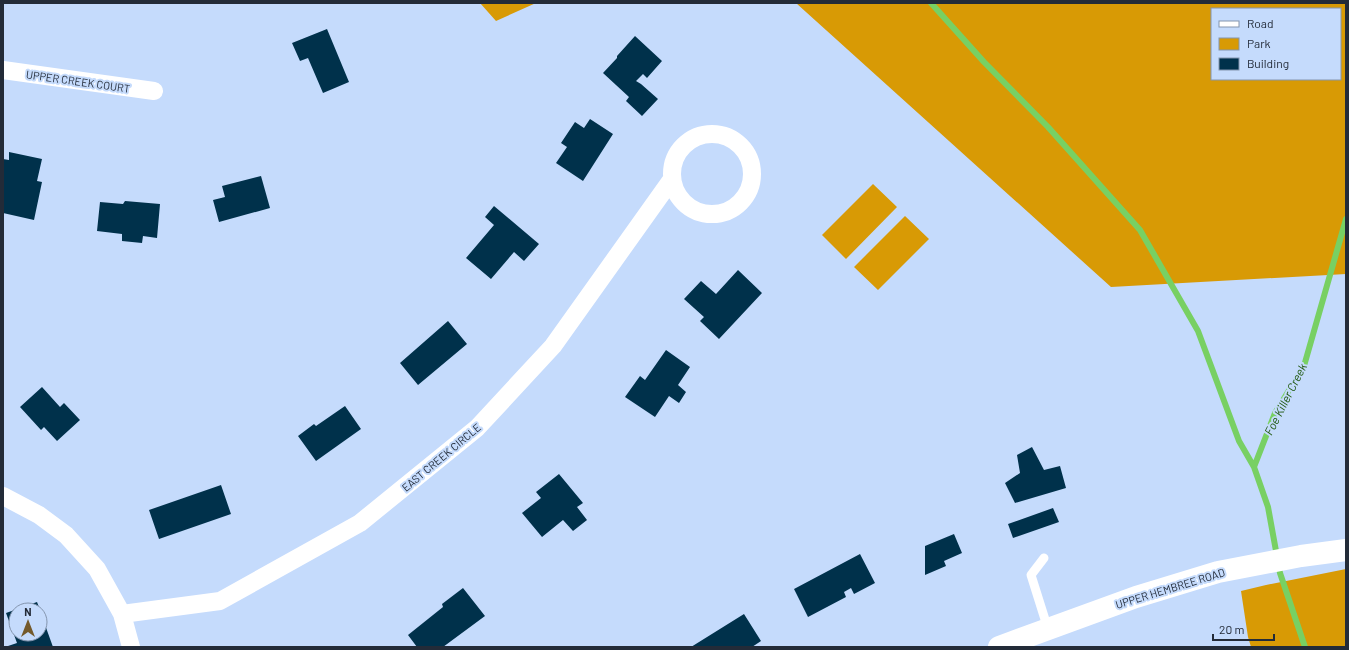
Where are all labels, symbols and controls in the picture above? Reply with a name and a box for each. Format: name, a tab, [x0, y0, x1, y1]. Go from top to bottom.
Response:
legend	[1211, 8, 1341, 80]
text: Road	[1247, 16, 1274, 30]
text: Park	[1247, 36, 1271, 50]
text: Building	[1247, 56, 1289, 70]
street label: UPPER CREEK COURT	[25, 67, 131, 95]
water label: Foe Killer Creek	[1261, 361, 1309, 437]
street label: EAST CREEK CIRCLE	[399, 420, 483, 494]
street label: UPPER HEMBREE ROAD	[1114, 565, 1226, 611]
north arrow	[8, 602, 48, 642]
text: N	[24, 605, 32, 618]
scale bar	[1213, 616, 1274, 642]
text: 20 m	[1219, 622, 1245, 636]

